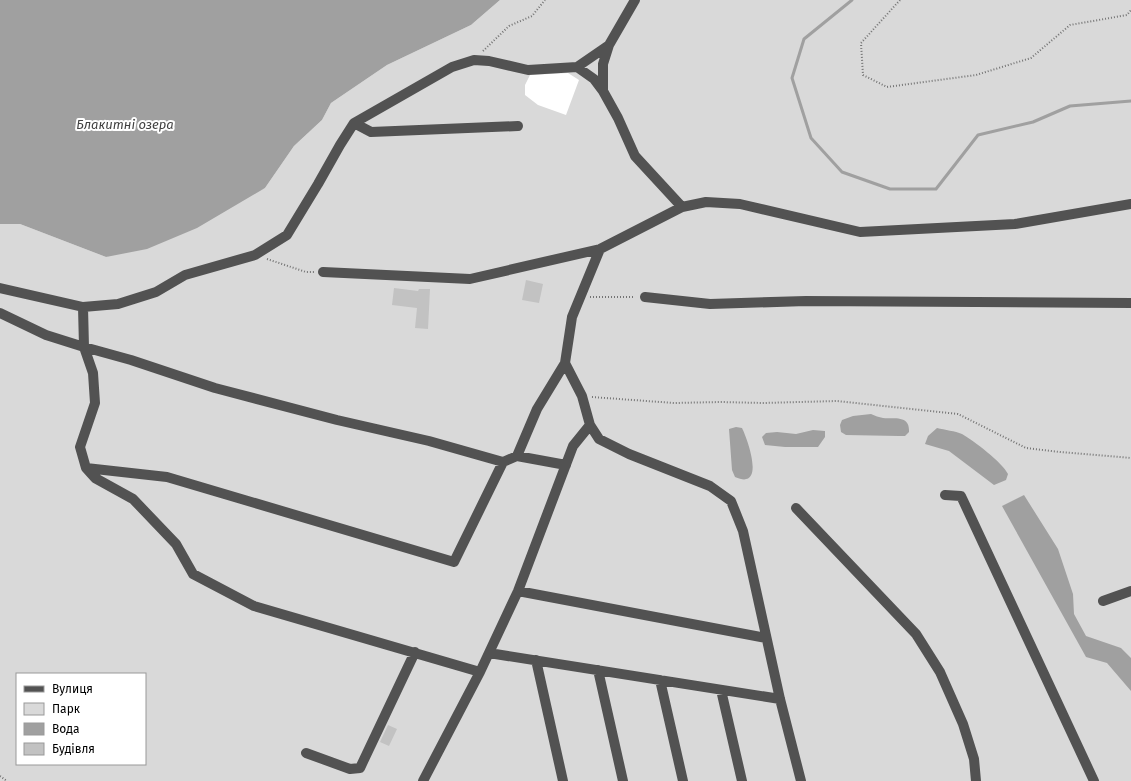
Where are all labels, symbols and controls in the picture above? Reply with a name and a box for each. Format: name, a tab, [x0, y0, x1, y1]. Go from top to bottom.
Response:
water label: Блакитні озера	[76, 117, 174, 132]
legend	[16, 673, 146, 765]
text: Вулиця	[52, 682, 93, 696]
text: Парк	[52, 702, 81, 716]
text: Вода	[52, 722, 79, 736]
text: Будівля	[52, 742, 95, 756]

